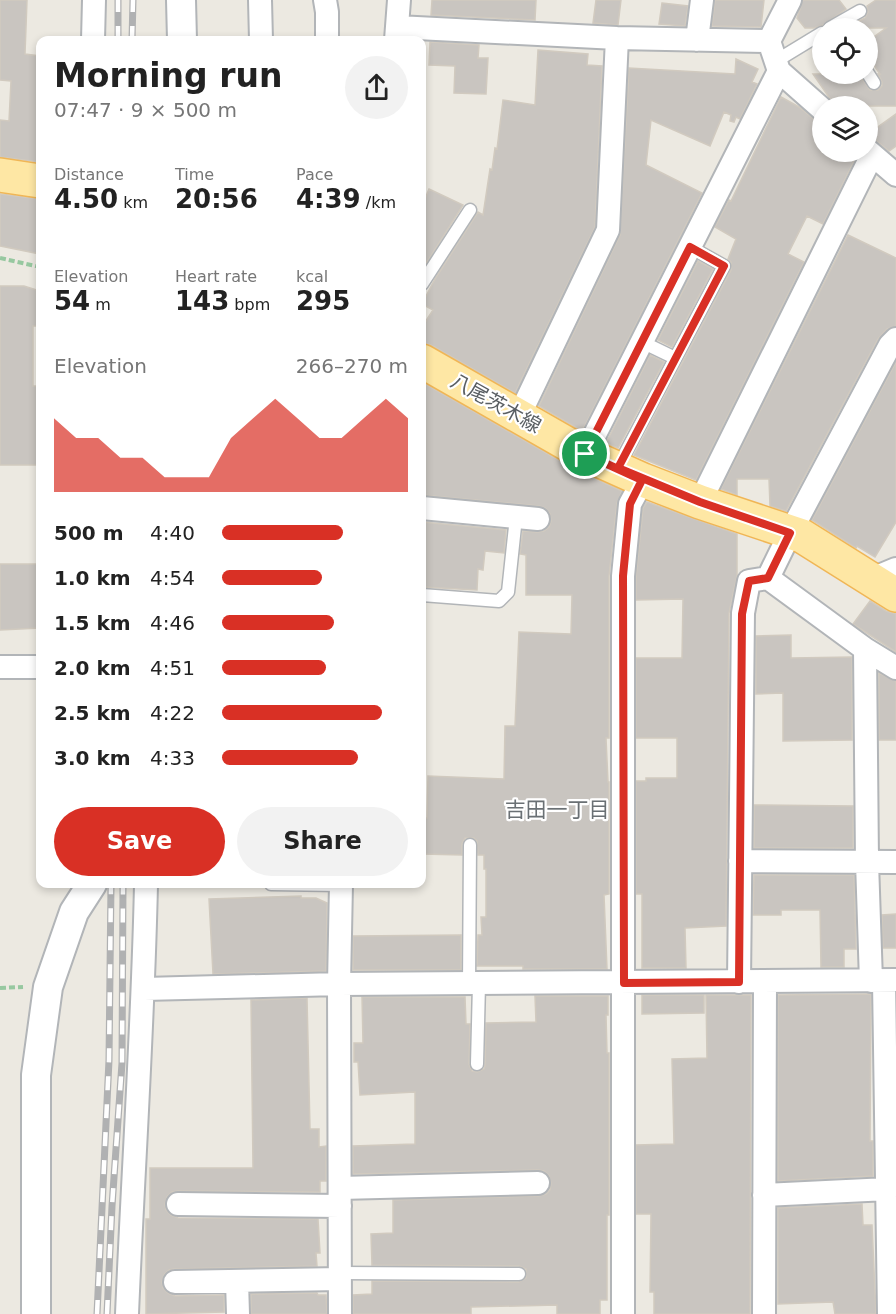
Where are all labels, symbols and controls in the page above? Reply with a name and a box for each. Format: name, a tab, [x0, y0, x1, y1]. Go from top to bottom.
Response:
map controls	[812, 18, 878, 162]
button: locate	[812, 18, 878, 84]
text: Morning run	[54, 56, 282, 95]
button: share	[345, 56, 408, 119]
button: layers	[812, 96, 878, 162]
text: 07:47 · 9 × 500 m	[54, 98, 237, 122]
text: Distance	[54, 165, 124, 184]
text: Time	[175, 165, 214, 184]
text: Pace	[296, 165, 333, 184]
text: 4.50	[54, 184, 118, 214]
text: 20:56	[175, 184, 258, 214]
text: 4:39	[296, 184, 361, 214]
text: km	[118, 193, 148, 212]
text: /km	[361, 193, 396, 212]
text: Elevation	[54, 267, 128, 286]
text: Heart rate	[175, 267, 257, 286]
text: kcal	[296, 267, 328, 286]
text: 54	[54, 286, 90, 316]
text: 143	[175, 286, 229, 316]
text: 295	[296, 286, 350, 316]
text: m	[90, 295, 111, 314]
text: bpm	[229, 295, 270, 314]
text: Elevation	[54, 354, 147, 378]
text: 266–270 m	[296, 354, 408, 378]
street label: 八尾茨木線	[446, 368, 546, 438]
pin	[559, 428, 610, 479]
icon: arrive	[568, 437, 601, 470]
text: 500 m	[54, 521, 124, 545]
text: 4:40	[150, 521, 195, 545]
text: 1.0 km	[54, 566, 131, 590]
text: 4:54	[150, 566, 195, 590]
text: 1.5 km	[54, 611, 131, 635]
text: 4:46	[150, 611, 195, 635]
text: 2.0 km	[54, 656, 131, 680]
text: 4:51	[150, 656, 195, 680]
text: 2.5 km	[54, 701, 131, 725]
text: 4:22	[150, 701, 195, 725]
text: 3.0 km	[54, 746, 131, 770]
text: 4:33	[150, 746, 195, 770]
district label: 吉田一丁目	[505, 798, 610, 822]
button: Save	[54, 807, 225, 876]
button: Share	[237, 807, 408, 876]

